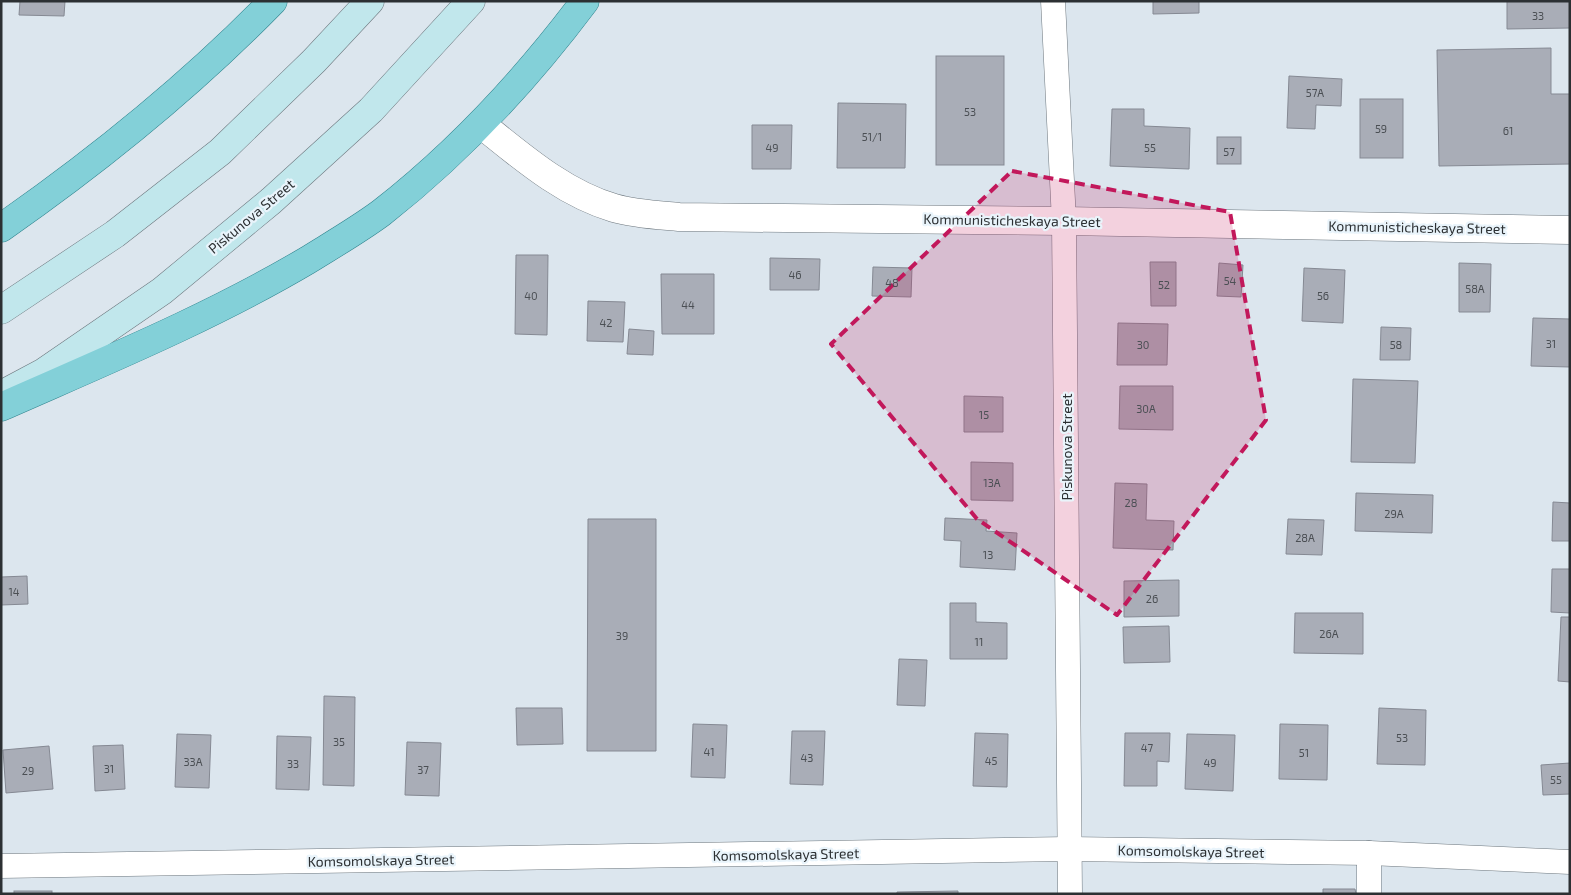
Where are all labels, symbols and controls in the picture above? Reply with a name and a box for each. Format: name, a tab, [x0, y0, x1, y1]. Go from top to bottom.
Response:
house number: 33	[1532, 9, 1544, 22]
house number: 57А	[1306, 86, 1324, 99]
house number: 53	[964, 105, 976, 118]
house number: 59	[1375, 122, 1387, 135]
house number: 61	[1503, 124, 1513, 137]
house number: 51/1	[862, 130, 882, 143]
house number: 49	[765, 141, 779, 154]
house number: 55	[1144, 141, 1156, 154]
house number: 57	[1223, 145, 1235, 158]
street label: Piskunova Street	[205, 175, 297, 257]
street label: Kommunisticheskaya Street	[923, 210, 1101, 230]
street label: Kommunisticheskaya Street	[1328, 217, 1506, 237]
house number: 46	[788, 268, 802, 281]
house number: 54	[1224, 274, 1237, 287]
house number: 48	[885, 276, 899, 289]
house number: 52	[1158, 278, 1170, 291]
house number: 58А	[1465, 282, 1485, 295]
house number: 40	[524, 289, 538, 302]
house number: 56	[1317, 289, 1329, 302]
house number: 44	[681, 298, 695, 311]
house number: 42	[600, 316, 612, 329]
house number: 31	[1546, 337, 1556, 350]
house number: 30	[1137, 338, 1149, 351]
house number: 58	[1390, 338, 1402, 351]
street label: Piskunova Street	[1058, 393, 1075, 501]
house number: 30А	[1136, 402, 1156, 415]
house number: 15	[979, 408, 989, 421]
house number: 13А	[983, 476, 1001, 489]
house number: 28	[1125, 496, 1137, 509]
house number: 29А	[1384, 507, 1404, 520]
house number: 28А	[1295, 531, 1315, 544]
house number: 13	[983, 548, 993, 561]
house number: 14	[8, 585, 20, 598]
house number: 26	[1146, 592, 1158, 605]
house number: 26А	[1319, 627, 1339, 640]
house number: 39	[616, 629, 628, 642]
house number: 11	[975, 635, 983, 648]
house number: 53	[1396, 731, 1408, 744]
house number: 35	[333, 735, 345, 748]
house number: 47	[1141, 741, 1154, 754]
house number: 41	[703, 745, 715, 758]
house number: 51	[1299, 746, 1309, 759]
house number: 43	[801, 751, 813, 764]
house number: 45	[985, 754, 997, 767]
house number: 33А	[183, 755, 203, 768]
house number: 49	[1203, 756, 1217, 769]
house number: 33	[287, 757, 299, 770]
house number: 31	[104, 762, 114, 775]
house number: 37	[417, 763, 429, 776]
house number: 29	[22, 764, 34, 777]
house number: 55	[1550, 773, 1562, 786]
street label: Komsomolskaya Street	[1117, 841, 1265, 861]
street label: Komsomolskaya Street	[712, 844, 860, 864]
street label: Komsomolskaya Street	[307, 850, 455, 870]

